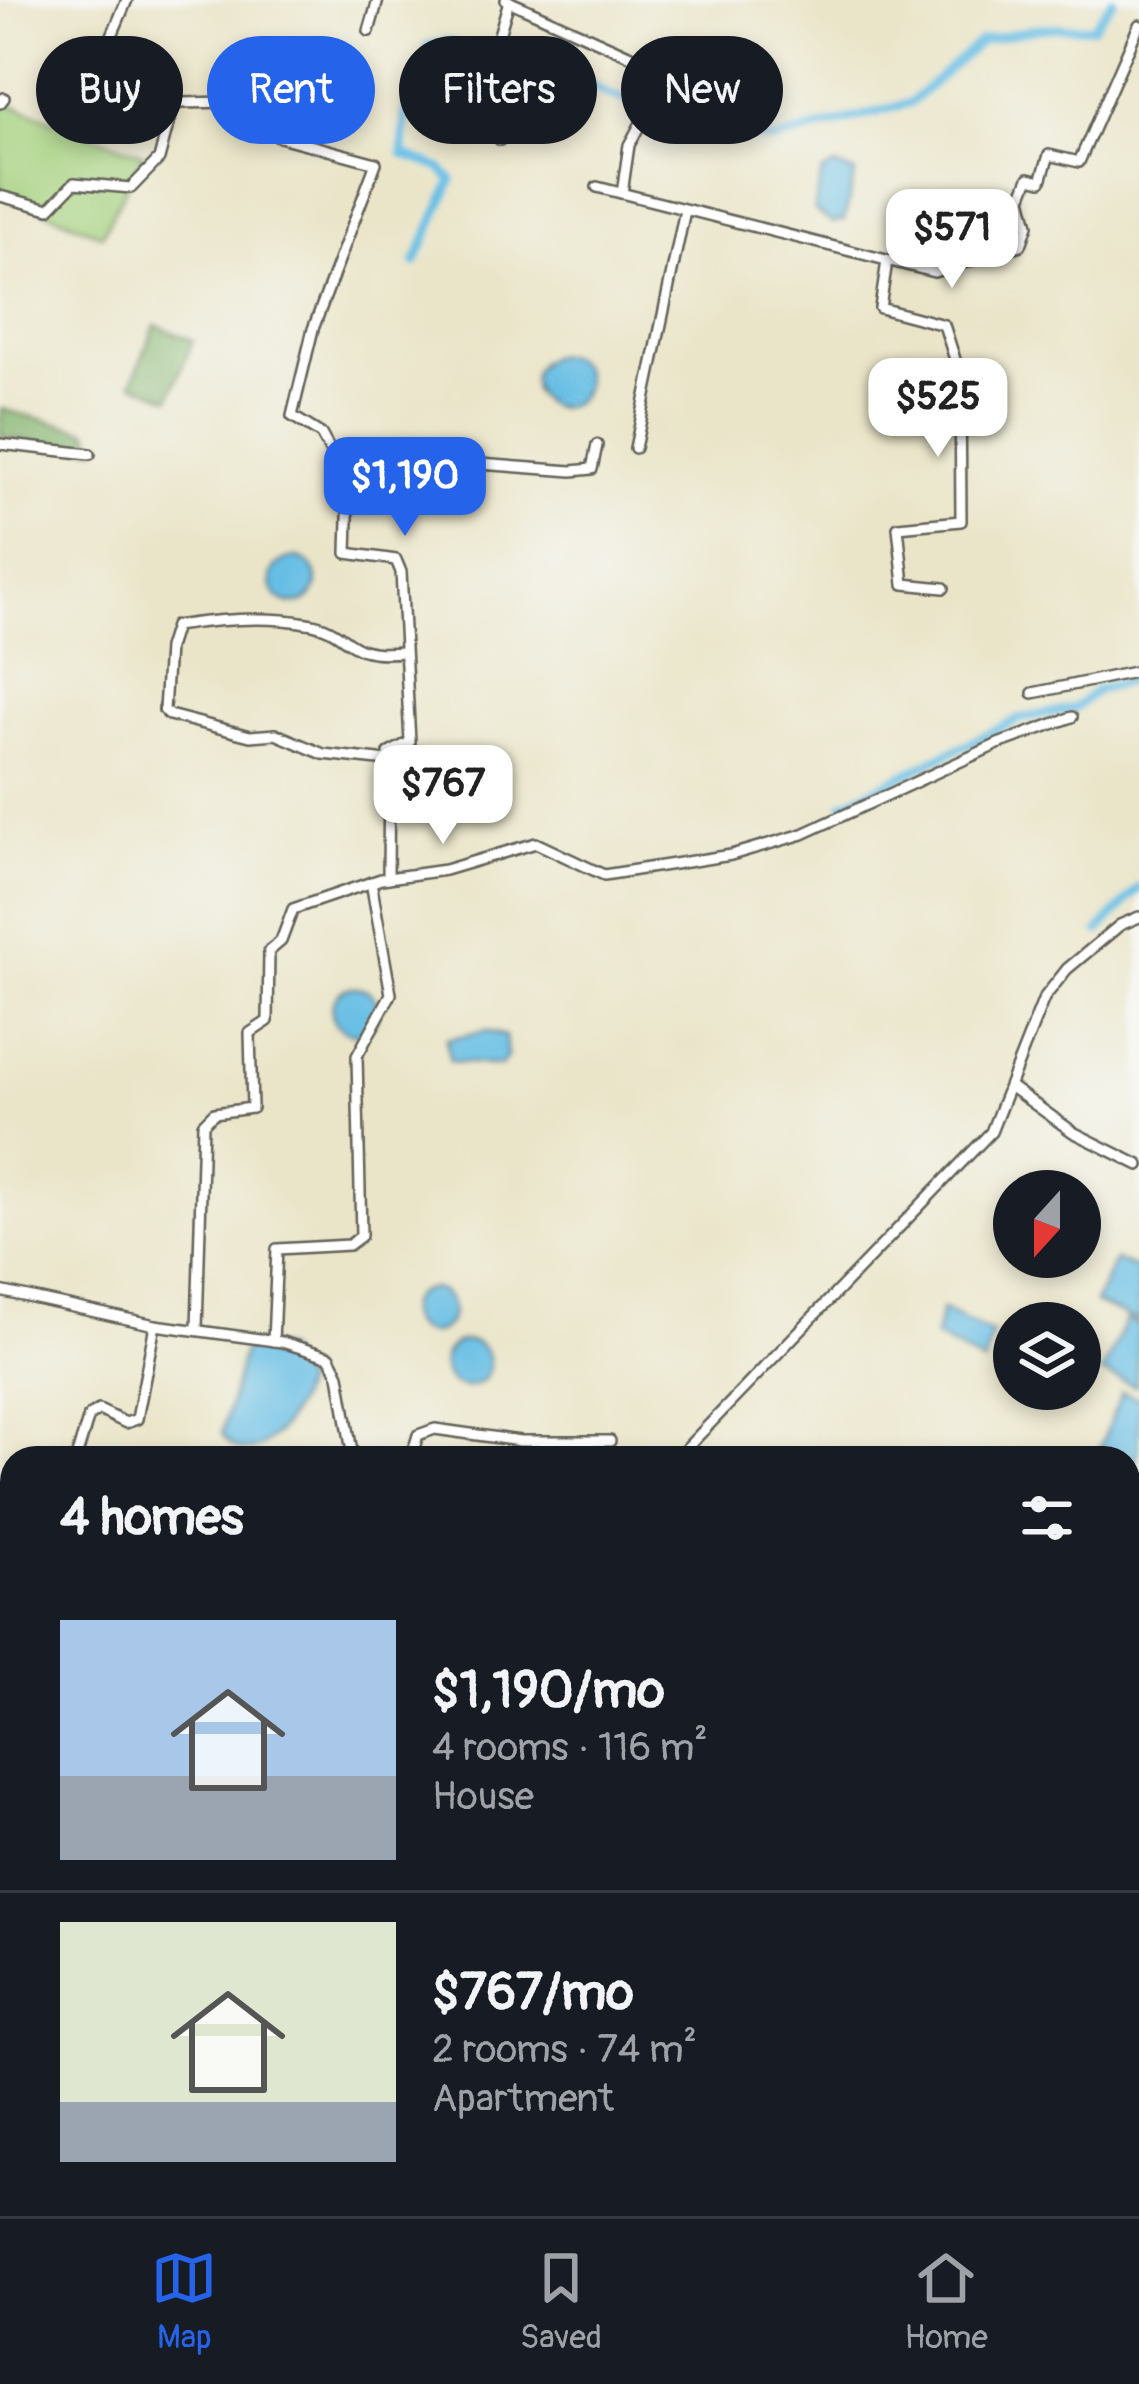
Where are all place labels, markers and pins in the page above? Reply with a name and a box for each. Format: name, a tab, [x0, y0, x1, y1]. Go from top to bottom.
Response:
pin: $571	[881, 189, 1023, 291]
pin: $525	[867, 358, 1009, 460]
pin: $1,190	[307, 437, 503, 539]
pin: $767	[372, 745, 514, 847]

